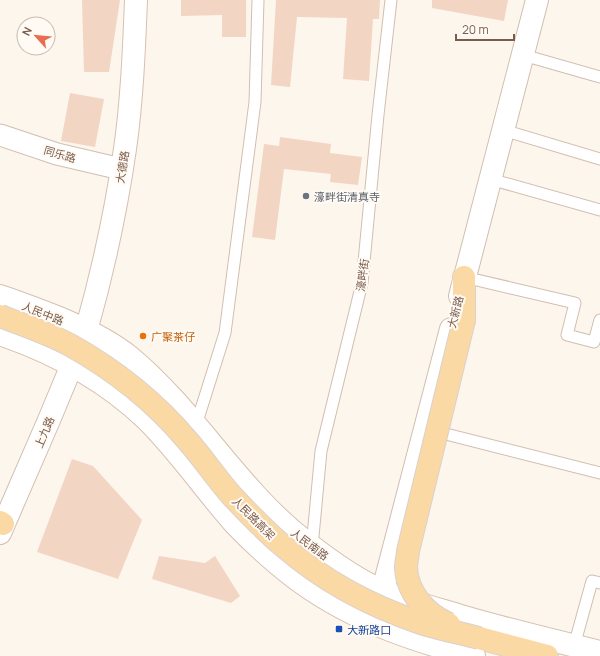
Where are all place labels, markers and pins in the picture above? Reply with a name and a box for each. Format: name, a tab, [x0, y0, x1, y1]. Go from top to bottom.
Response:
place label: 濠畔街清真寺	[314, 189, 380, 204]
marker: 濠畔街清真寺	[301, 191, 311, 201]
place label: 广聚茶仔	[151, 329, 195, 344]
marker: 广聚茶仔	[138, 331, 148, 341]
place label: 大新路口	[347, 622, 391, 637]
marker: 大新路口	[334, 624, 344, 634]

